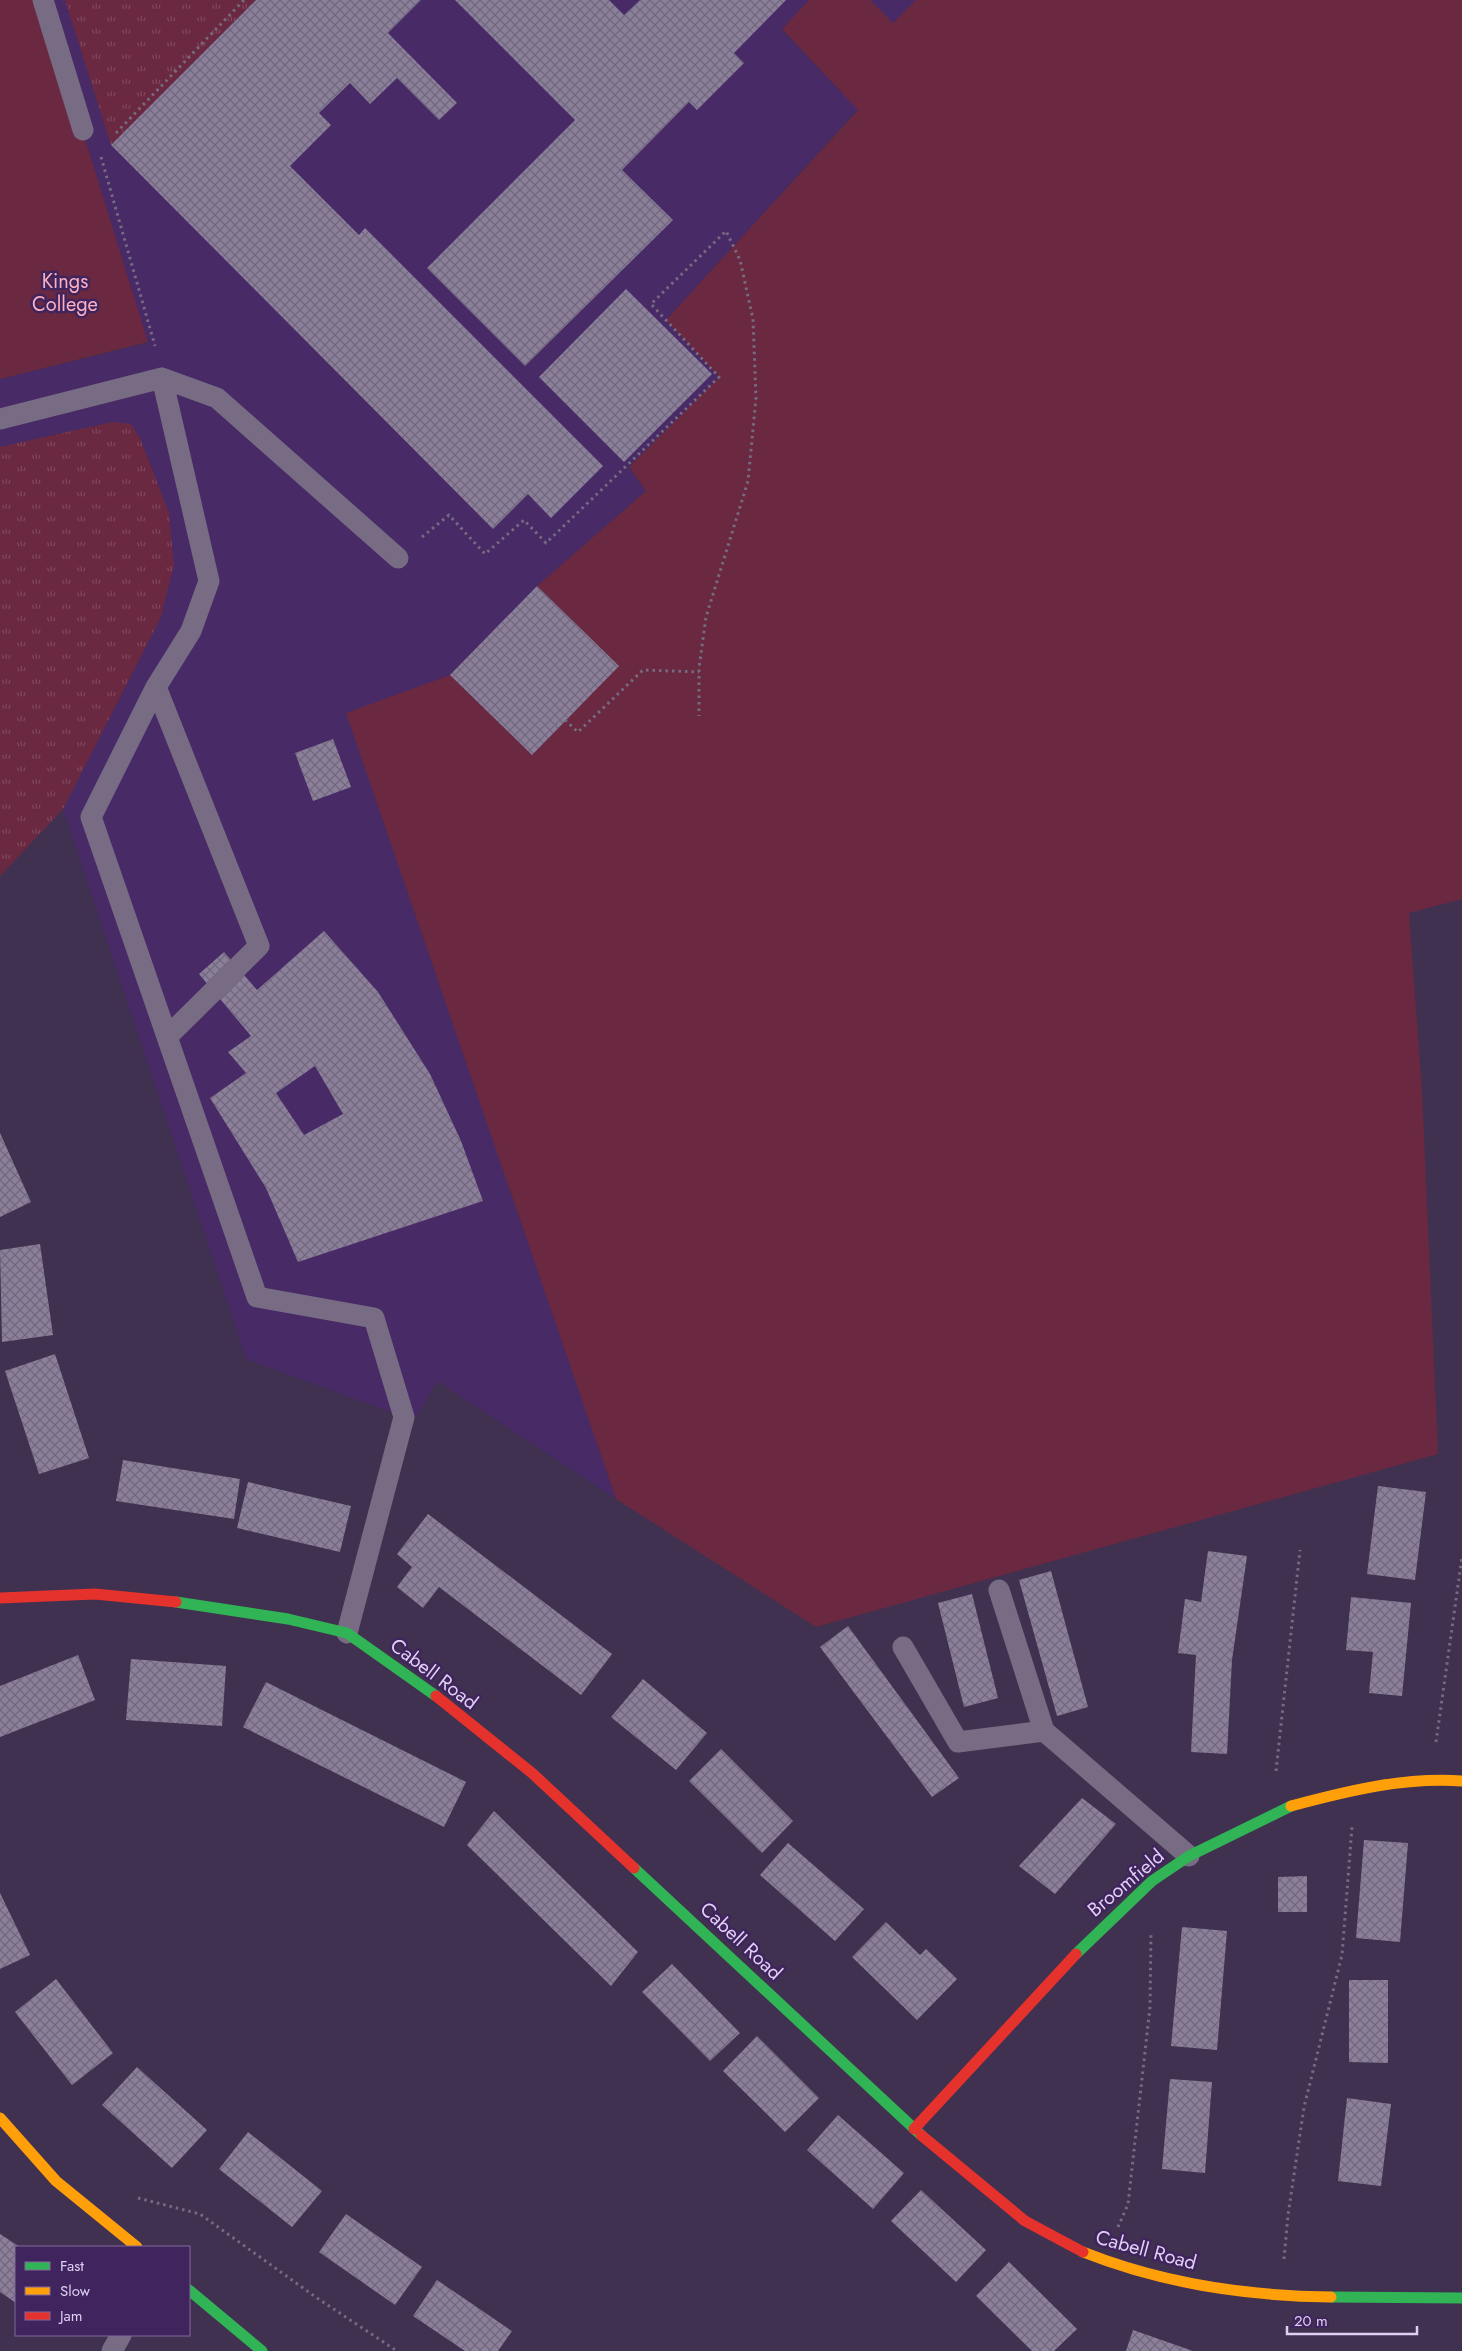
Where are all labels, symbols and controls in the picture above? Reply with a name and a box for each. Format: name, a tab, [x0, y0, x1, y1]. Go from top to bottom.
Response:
park label: Kings College	[32, 267, 98, 319]
street label: Cabell Road	[384, 1631, 484, 1717]
street label: Broomfield	[1081, 1842, 1171, 1924]
street label: Cabell Road	[693, 1895, 789, 1987]
street label: Cabell Road	[1092, 2223, 1200, 2277]
legend	[15, 2246, 190, 2336]
text: Fast	[60, 2255, 84, 2277]
text: Slow	[60, 2280, 91, 2302]
scale bar	[1287, 2304, 1417, 2336]
text: Jam	[58, 2305, 83, 2327]
text: 20 m	[1294, 2310, 1328, 2332]

